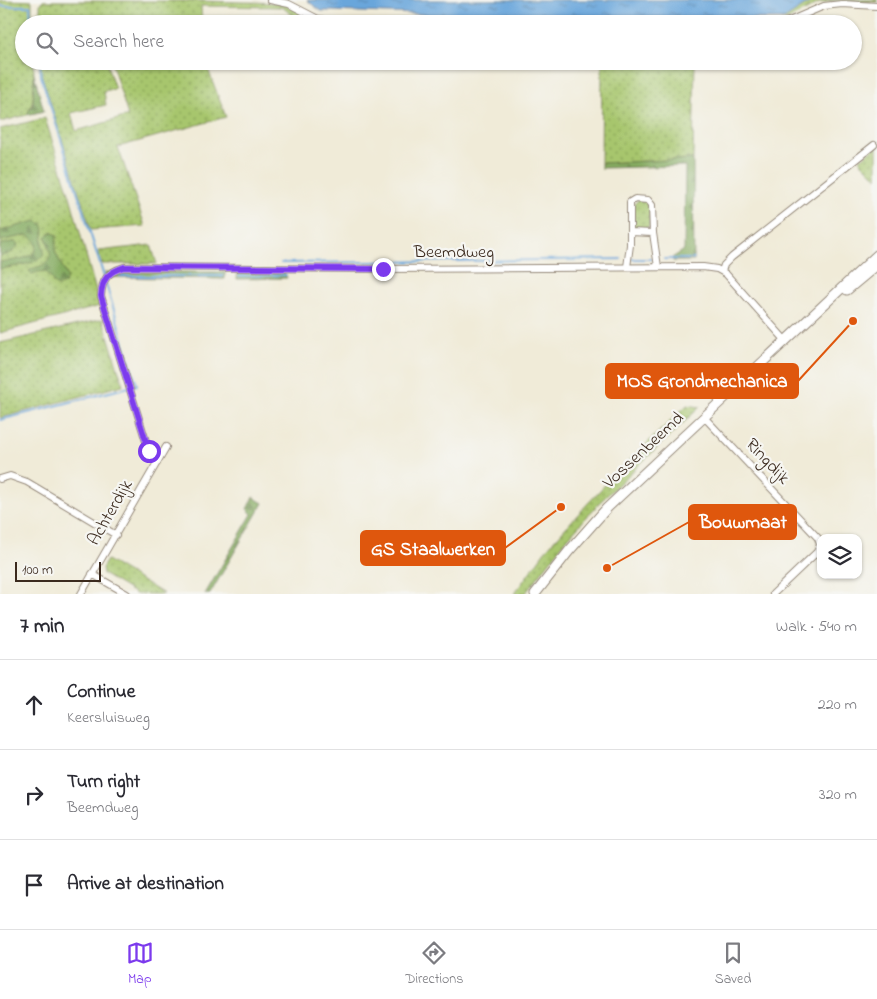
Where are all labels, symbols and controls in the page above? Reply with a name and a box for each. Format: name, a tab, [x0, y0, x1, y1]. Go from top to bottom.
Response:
search box	[15, 15, 862, 70]
icon: search	[33, 29, 61, 57]
text: Search here	[73, 29, 164, 56]
street label: Beemdweg	[413, 240, 494, 267]
route end	[372, 258, 395, 281]
callout: MOS Grondmechanica	[606, 364, 798, 398]
text: MOS Grondmechanica	[616, 369, 788, 396]
street label: Vossenbeemd	[597, 406, 690, 496]
street label: Ringdijk	[738, 433, 795, 492]
route start	[138, 440, 161, 463]
street label: Achterdijk	[82, 475, 140, 551]
callout: Bouwmaat	[689, 505, 796, 539]
text: Bouwmaat	[698, 510, 787, 537]
callout: GS Staalwerken	[361, 531, 505, 565]
map controls	[817, 534, 862, 579]
button: layers	[817, 534, 862, 579]
text: GS Staalwerken	[371, 537, 495, 564]
scale bar	[15, 559, 101, 582]
text: 100 m	[22, 560, 53, 581]
text: 7 min	[20, 612, 64, 642]
text: Walk · 540 m	[776, 615, 857, 639]
text: Continue	[67, 679, 135, 706]
icon: ahead	[20, 691, 48, 719]
text: 220 m	[818, 693, 857, 717]
text: Keersluisweg	[67, 706, 150, 730]
text: Turn right	[67, 769, 140, 796]
icon: right	[20, 781, 48, 809]
text: 320 m	[819, 783, 857, 807]
text: Beemdweg	[67, 796, 138, 820]
icon: arrive	[20, 871, 48, 899]
text: Arrive at destination	[67, 871, 224, 898]
tab: Map	[126, 939, 154, 990]
tab: Directions	[405, 939, 463, 990]
tab: Saved	[715, 939, 751, 990]

